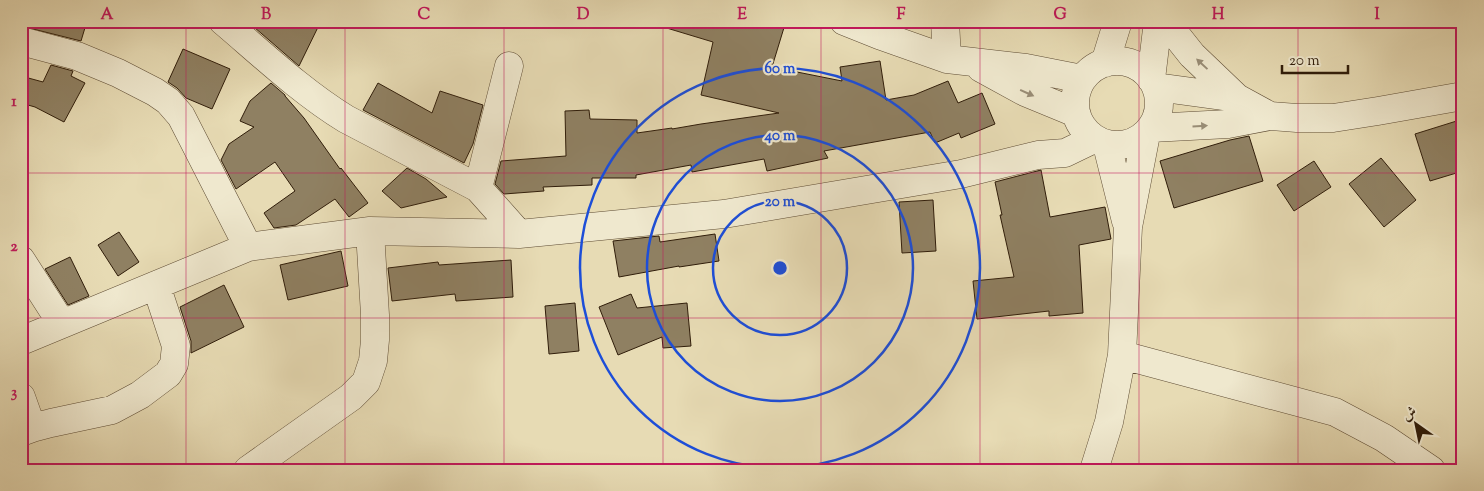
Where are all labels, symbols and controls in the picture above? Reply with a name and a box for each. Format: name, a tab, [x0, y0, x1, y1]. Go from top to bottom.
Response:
text: A	[101, 4, 114, 27]
text: B	[261, 4, 271, 27]
text: C	[418, 4, 431, 27]
text: D	[577, 4, 590, 27]
text: E	[737, 4, 747, 27]
text: F	[897, 4, 906, 27]
text: G	[1053, 4, 1067, 27]
text: H	[1212, 4, 1225, 27]
text: I	[1374, 4, 1380, 27]
scale bar	[1282, 42, 1348, 74]
text: 20 m	[1289, 51, 1320, 72]
one-way arrow	[1196, 58, 1208, 70]
text: 60 m	[765, 59, 796, 80]
one-way arrow	[1020, 89, 1034, 97]
text: 1	[11, 91, 17, 114]
one-way arrow	[1192, 122, 1208, 130]
text: 40 m	[764, 126, 796, 147]
text: 20 m	[765, 192, 796, 213]
text: 2	[10, 236, 18, 259]
centre of rings	[771, 259, 789, 277]
text: 3	[11, 382, 18, 405]
north arrow	[1392, 398, 1442, 448]
text: ش	[1399, 403, 1421, 427]

